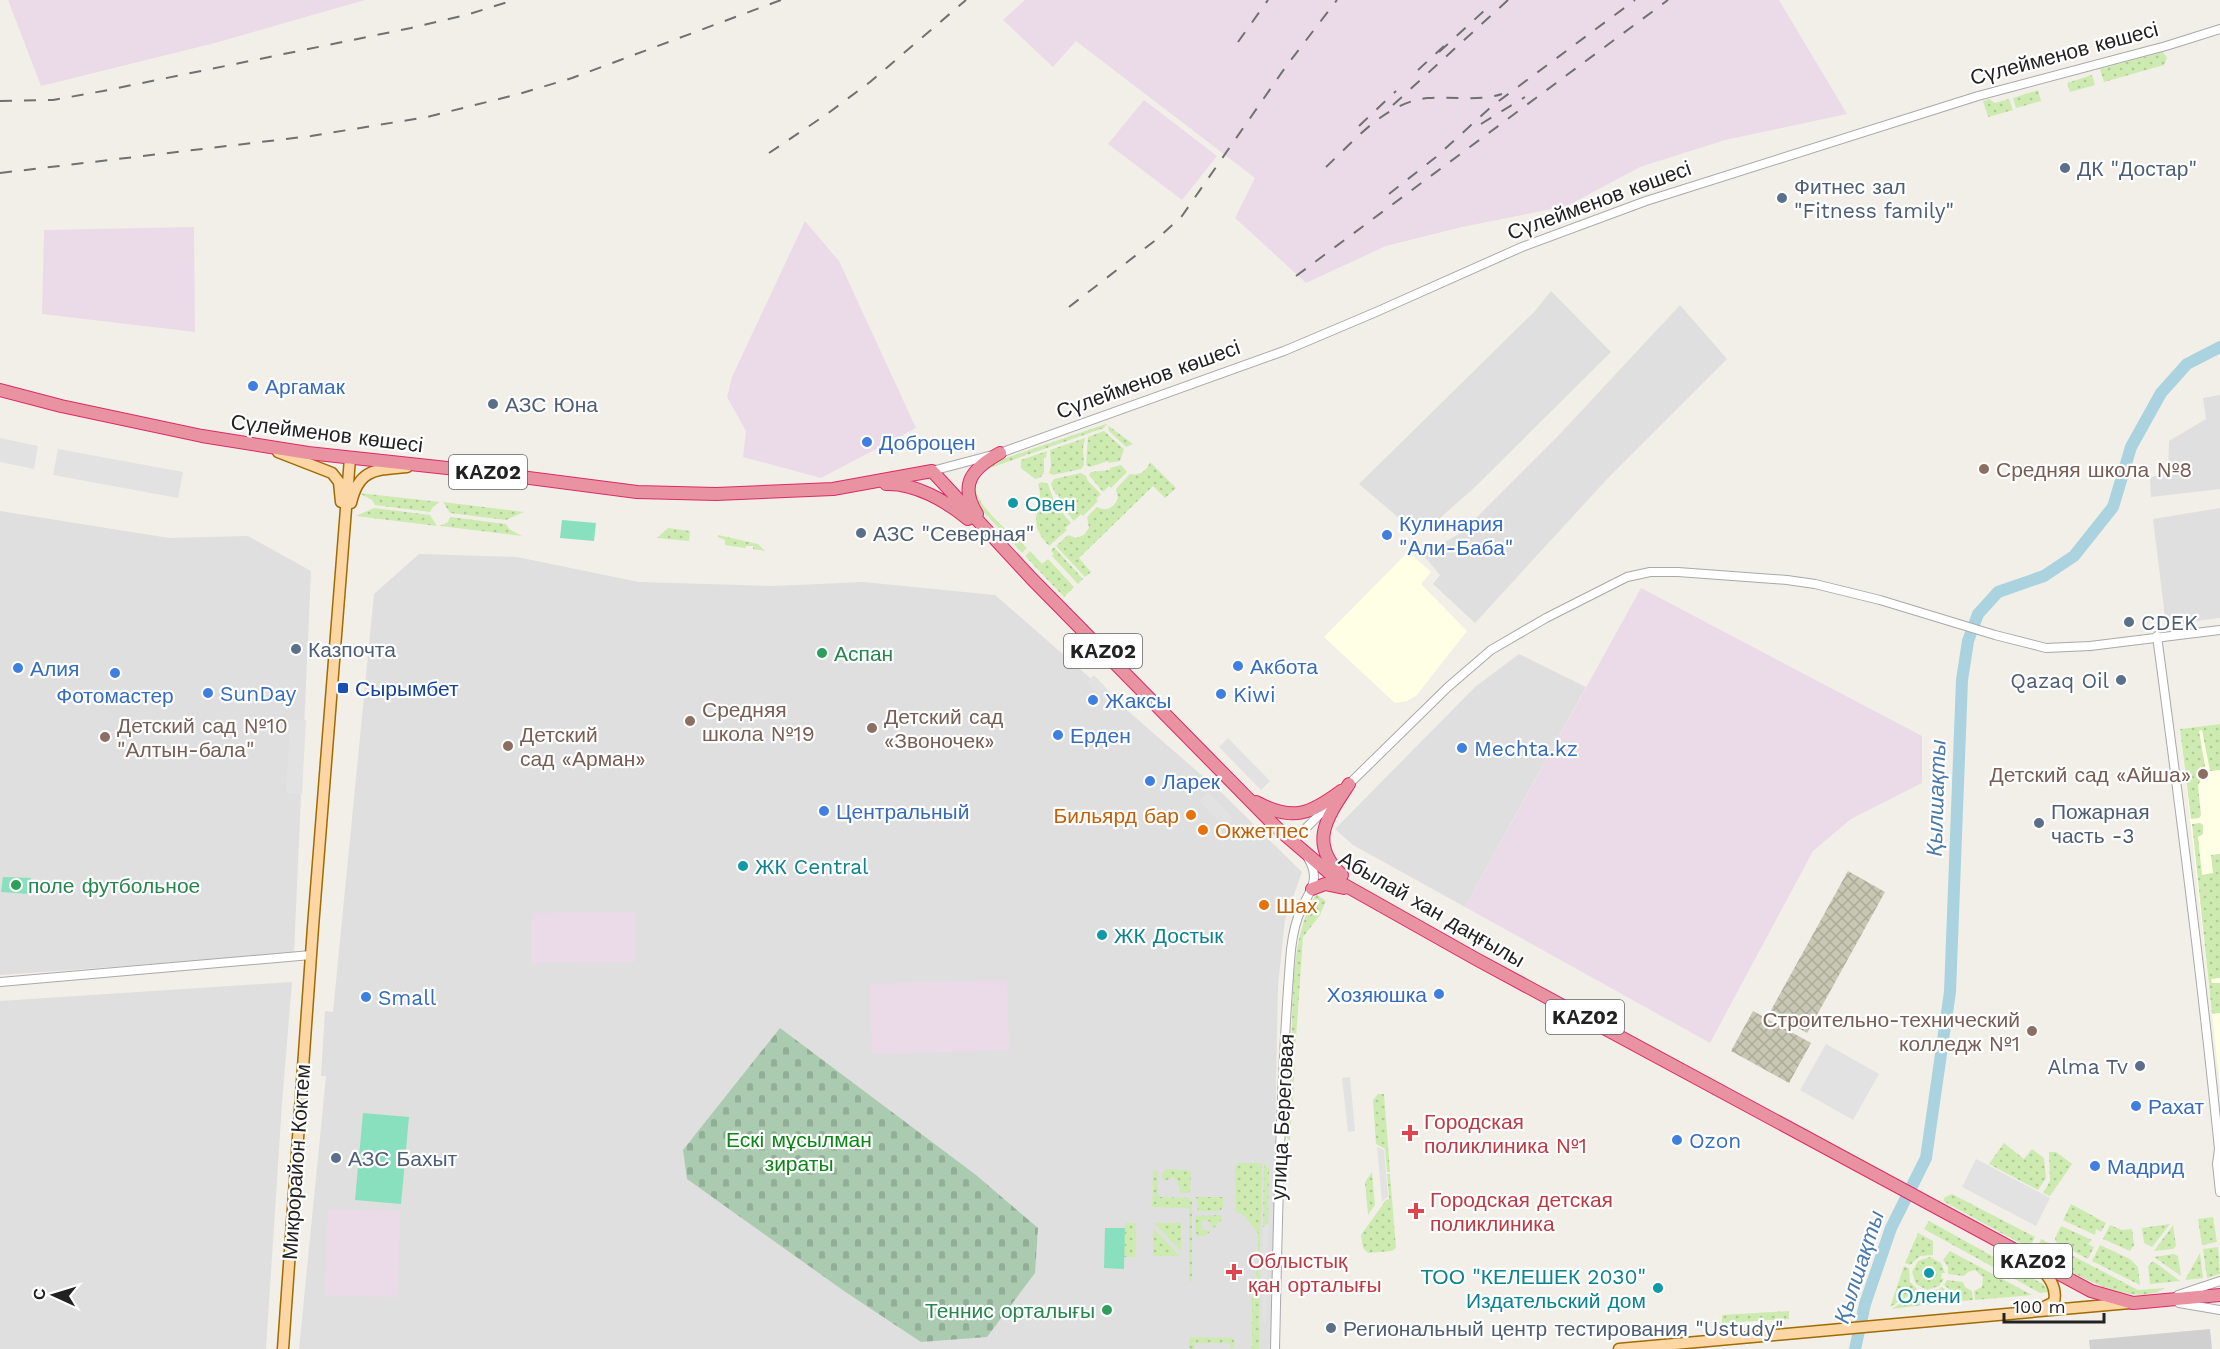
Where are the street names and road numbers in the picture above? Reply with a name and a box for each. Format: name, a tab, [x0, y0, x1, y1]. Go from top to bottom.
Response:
street label: Сүлейменов көшесі	[1967, 16, 2161, 90]
street label: Сүлейменов көшесі	[1504, 155, 1694, 245]
street label: Сүлейменов көшесі	[1053, 334, 1243, 424]
street label: Сүлейменов көшесі	[229, 409, 425, 457]
road number: KАZ02	[449, 455, 527, 489]
road number: KАZ02	[1064, 634, 1142, 668]
street label: Абылай хан даңғылы	[1335, 846, 1529, 972]
road number: KАZ02	[1546, 1000, 1624, 1034]
street label: улица Береговая	[1265, 1033, 1299, 1201]
street label: Микрорайон Коктем	[277, 1063, 315, 1261]
road number: KАZ02	[1994, 1244, 2072, 1278]

